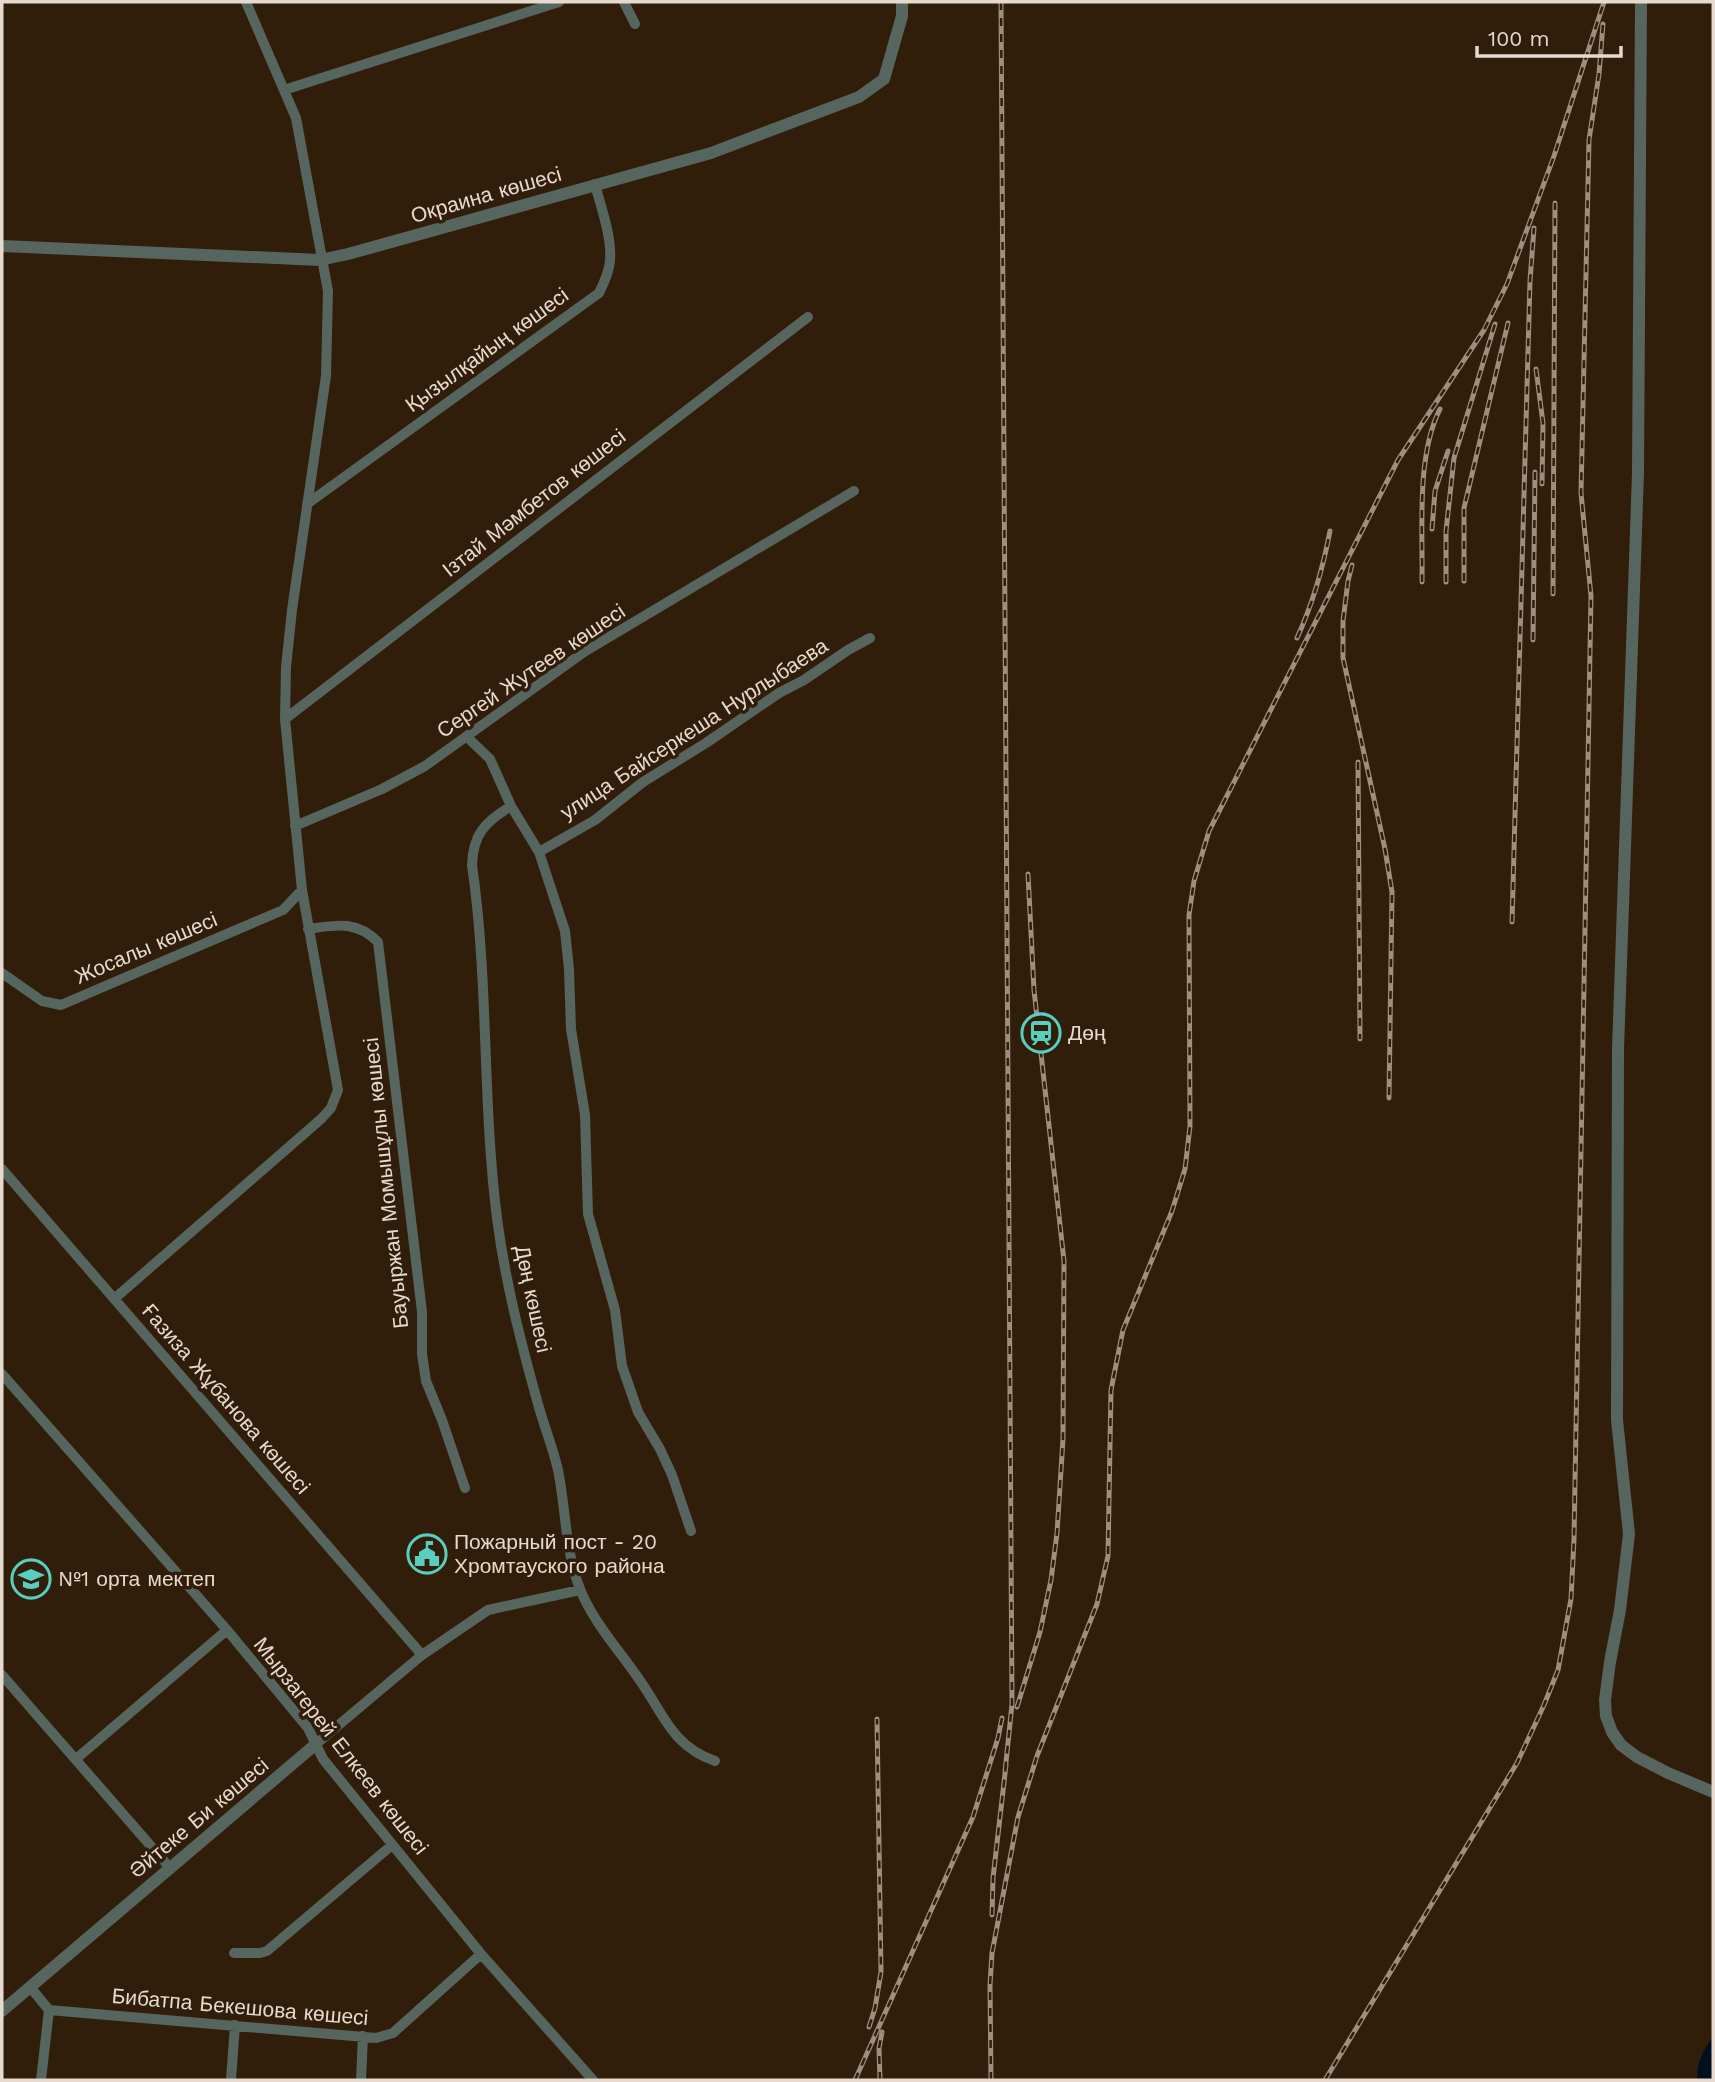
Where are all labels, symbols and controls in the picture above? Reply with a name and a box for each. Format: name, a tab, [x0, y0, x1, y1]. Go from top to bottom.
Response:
scale bar	[1477, 14, 1620, 58]
text: 100 m	[1488, 26, 1550, 51]
street label: Окраина көшесі	[408, 161, 564, 228]
street label: Қызылқайың көшесі	[400, 282, 573, 417]
street label: Ізтай Мәмбетов көшесі	[437, 423, 630, 582]
street label: Сергей Жутеев көшесі	[432, 598, 630, 743]
street label: улица Байсеркеша Нурлыбаева	[555, 632, 832, 825]
street label: Жосалы көшесі	[71, 906, 221, 989]
station icon: Дөң	[1020, 1012, 1062, 1054]
place label: Дөң	[1068, 1020, 1106, 1045]
street label: Бауыржан Момышұлы көшесі	[358, 1036, 413, 1330]
street label: Дөң көшесі	[510, 1243, 557, 1355]
street label: Ғазиза Жұбанова көшесі	[136, 1298, 316, 1499]
place label: Пожарный пост - 20 Хромтауского района	[454, 1529, 665, 1578]
public building icon: Пожарный пост - 20 Хромтауского района	[406, 1533, 448, 1575]
school or university icon: №1 орта мектеп	[10, 1558, 52, 1600]
place label: №1 орта мектеп	[58, 1566, 215, 1591]
street label: Мырзагерей Елкеев көшесі	[249, 1632, 434, 1859]
street label: Әйтеке Би көшесі	[124, 1752, 273, 1883]
street label: Бибатпа Бекешова көшесі	[111, 1983, 369, 2030]

